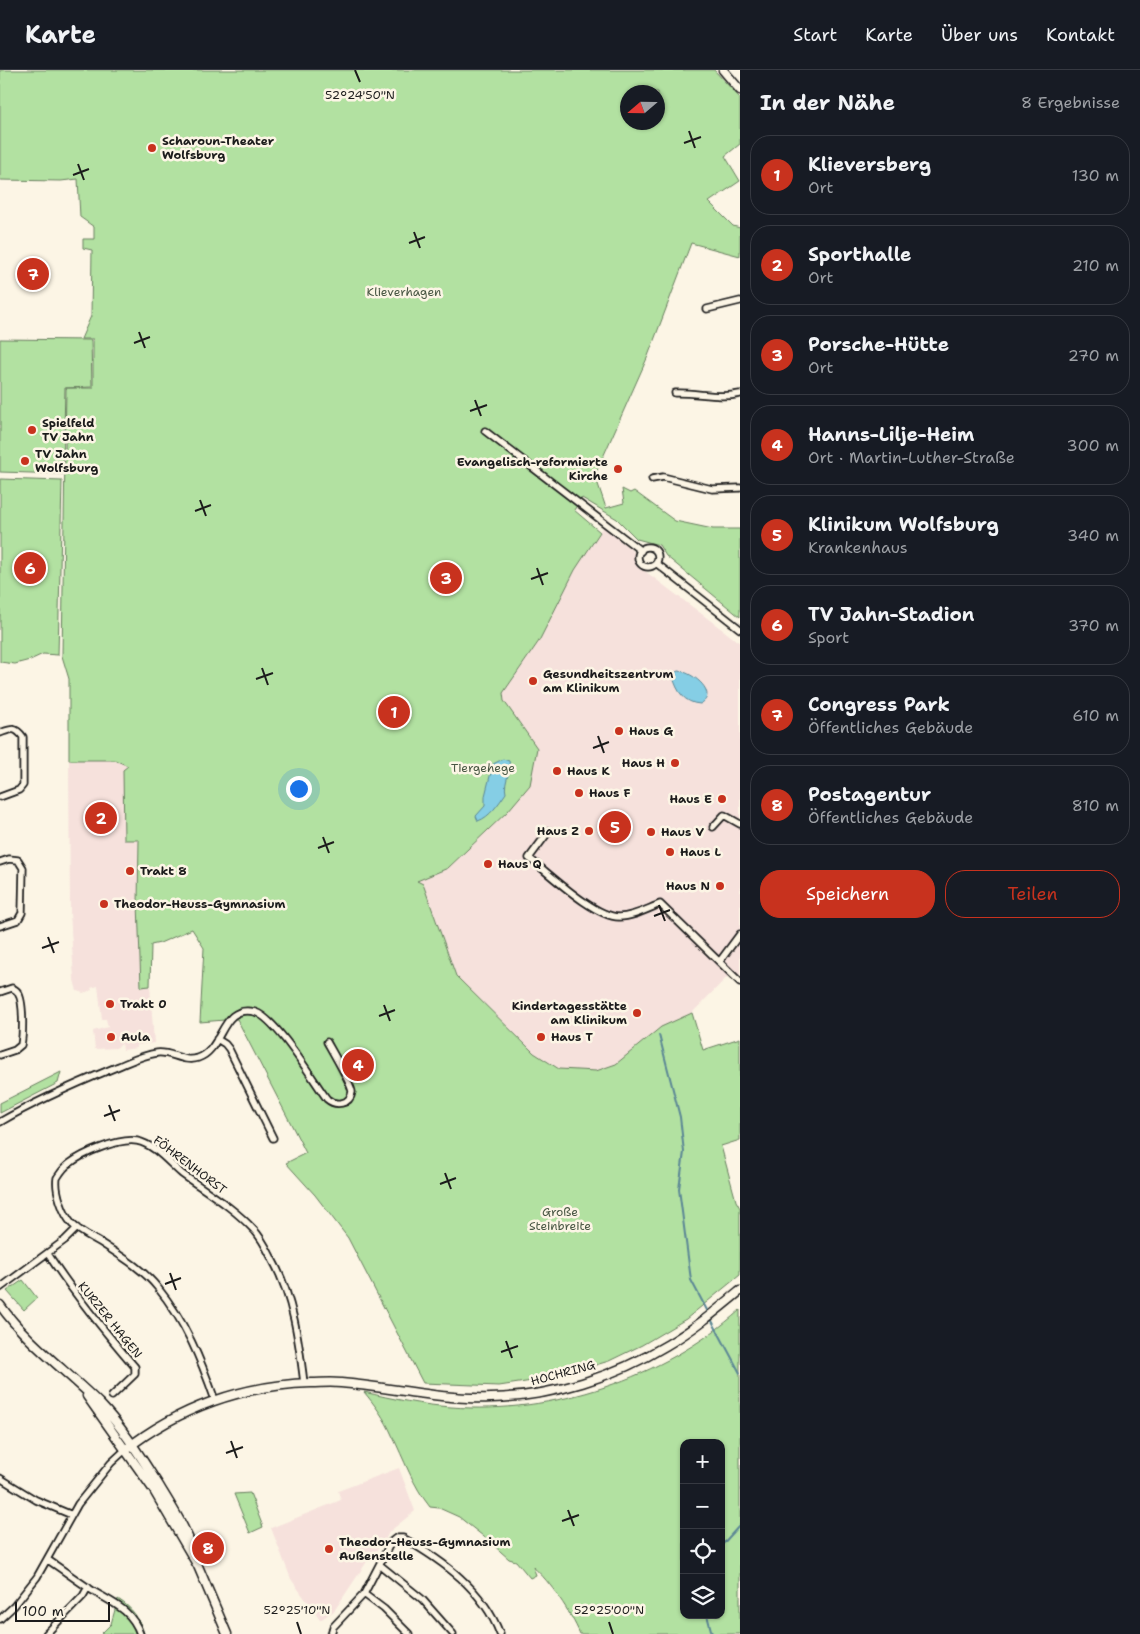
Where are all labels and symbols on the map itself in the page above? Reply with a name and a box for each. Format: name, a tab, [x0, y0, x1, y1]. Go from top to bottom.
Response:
north arrow	[620, 85, 665, 130]
text: 52°24'50"N	[325, 87, 395, 103]
place label: Scharoun-Theater Wolfsburg	[162, 133, 275, 163]
marker: Scharoun-Theater Wolfsburg	[146, 142, 158, 154]
pin: 7	[17, 255, 49, 293]
park label: Klieverhagen	[367, 284, 441, 300]
place label: Spielfeld TV Jahn	[42, 415, 94, 445]
marker: Spielfeld TV Jahn	[26, 424, 38, 436]
place label: TV Jahn Wolfsburg	[35, 446, 98, 476]
place label: Evangelisch-reformierte Kirche	[457, 454, 608, 484]
marker: TV Jahn Wolfsburg	[19, 455, 31, 467]
marker: Evangelisch-reformierte Kirche	[612, 463, 624, 475]
pin: 6	[14, 549, 46, 587]
pin: 3	[430, 559, 462, 597]
place label: Gesundheitszentrum am Klinikum	[543, 666, 674, 696]
marker: Gesundheitszentrum am Klinikum	[527, 675, 539, 687]
pin: 1	[378, 693, 410, 731]
place label: Haus G	[629, 723, 674, 739]
marker: Haus G	[613, 725, 625, 737]
place label: Haus H	[622, 755, 665, 771]
marker: Haus H	[669, 757, 681, 769]
park label: Tiergehege	[451, 760, 515, 776]
place label: Haus K	[567, 763, 611, 779]
marker: Haus K	[551, 765, 563, 777]
your location	[286, 776, 312, 802]
place label: Haus F	[589, 785, 631, 801]
marker: Haus F	[573, 787, 585, 799]
place label: Haus E	[669, 791, 712, 807]
marker: Haus E	[716, 793, 728, 805]
pin: 2	[85, 799, 117, 837]
pin: 5	[599, 808, 631, 846]
place label: Haus Z	[537, 823, 579, 839]
place label: Haus V	[661, 824, 705, 840]
marker: Haus Z	[583, 825, 595, 837]
marker: Haus V	[645, 826, 657, 838]
place label: Haus L	[680, 844, 722, 860]
marker: Haus L	[664, 846, 676, 858]
place label: Haus Q	[498, 856, 542, 872]
marker: Haus Q	[482, 858, 494, 870]
place label: Trakt 8	[140, 863, 187, 879]
marker: Trakt 8	[124, 865, 136, 877]
place label: Haus N	[666, 878, 710, 894]
marker: Haus N	[714, 880, 726, 892]
place label: Theodor-Heuss-Gymnasium	[114, 896, 285, 912]
marker: Theodor-Heuss-Gymnasium	[98, 898, 110, 910]
place label: Trakt 0	[120, 996, 167, 1012]
marker: Trakt 0	[104, 998, 116, 1010]
place label: Kindertagesstätte am Klinikum	[512, 998, 627, 1028]
marker: Kindertagesstätte am Klinikum	[631, 1007, 643, 1019]
place label: Aula	[121, 1029, 151, 1045]
place label: Haus T	[551, 1029, 594, 1045]
marker: Aula	[105, 1031, 117, 1043]
marker: Haus T	[535, 1031, 547, 1043]
pin: 4	[342, 1046, 374, 1084]
street label: FÖHRENHORST	[150, 1132, 230, 1198]
park label: Große Steinbreite	[529, 1204, 591, 1234]
street label: KURZER HAGEN	[74, 1279, 146, 1361]
street label: HOCHRING	[529, 1357, 597, 1389]
pin: 8	[192, 1529, 224, 1567]
place label: Theodor-Heuss-Gymnasium Außenstelle	[339, 1534, 510, 1564]
marker: Theodor-Heuss-Gymnasium Außenstelle	[323, 1543, 335, 1555]
scale bar	[15, 1599, 110, 1622]
text: 52°25'10"N	[264, 1602, 330, 1618]
text: 52°25'00"N	[574, 1602, 644, 1618]

